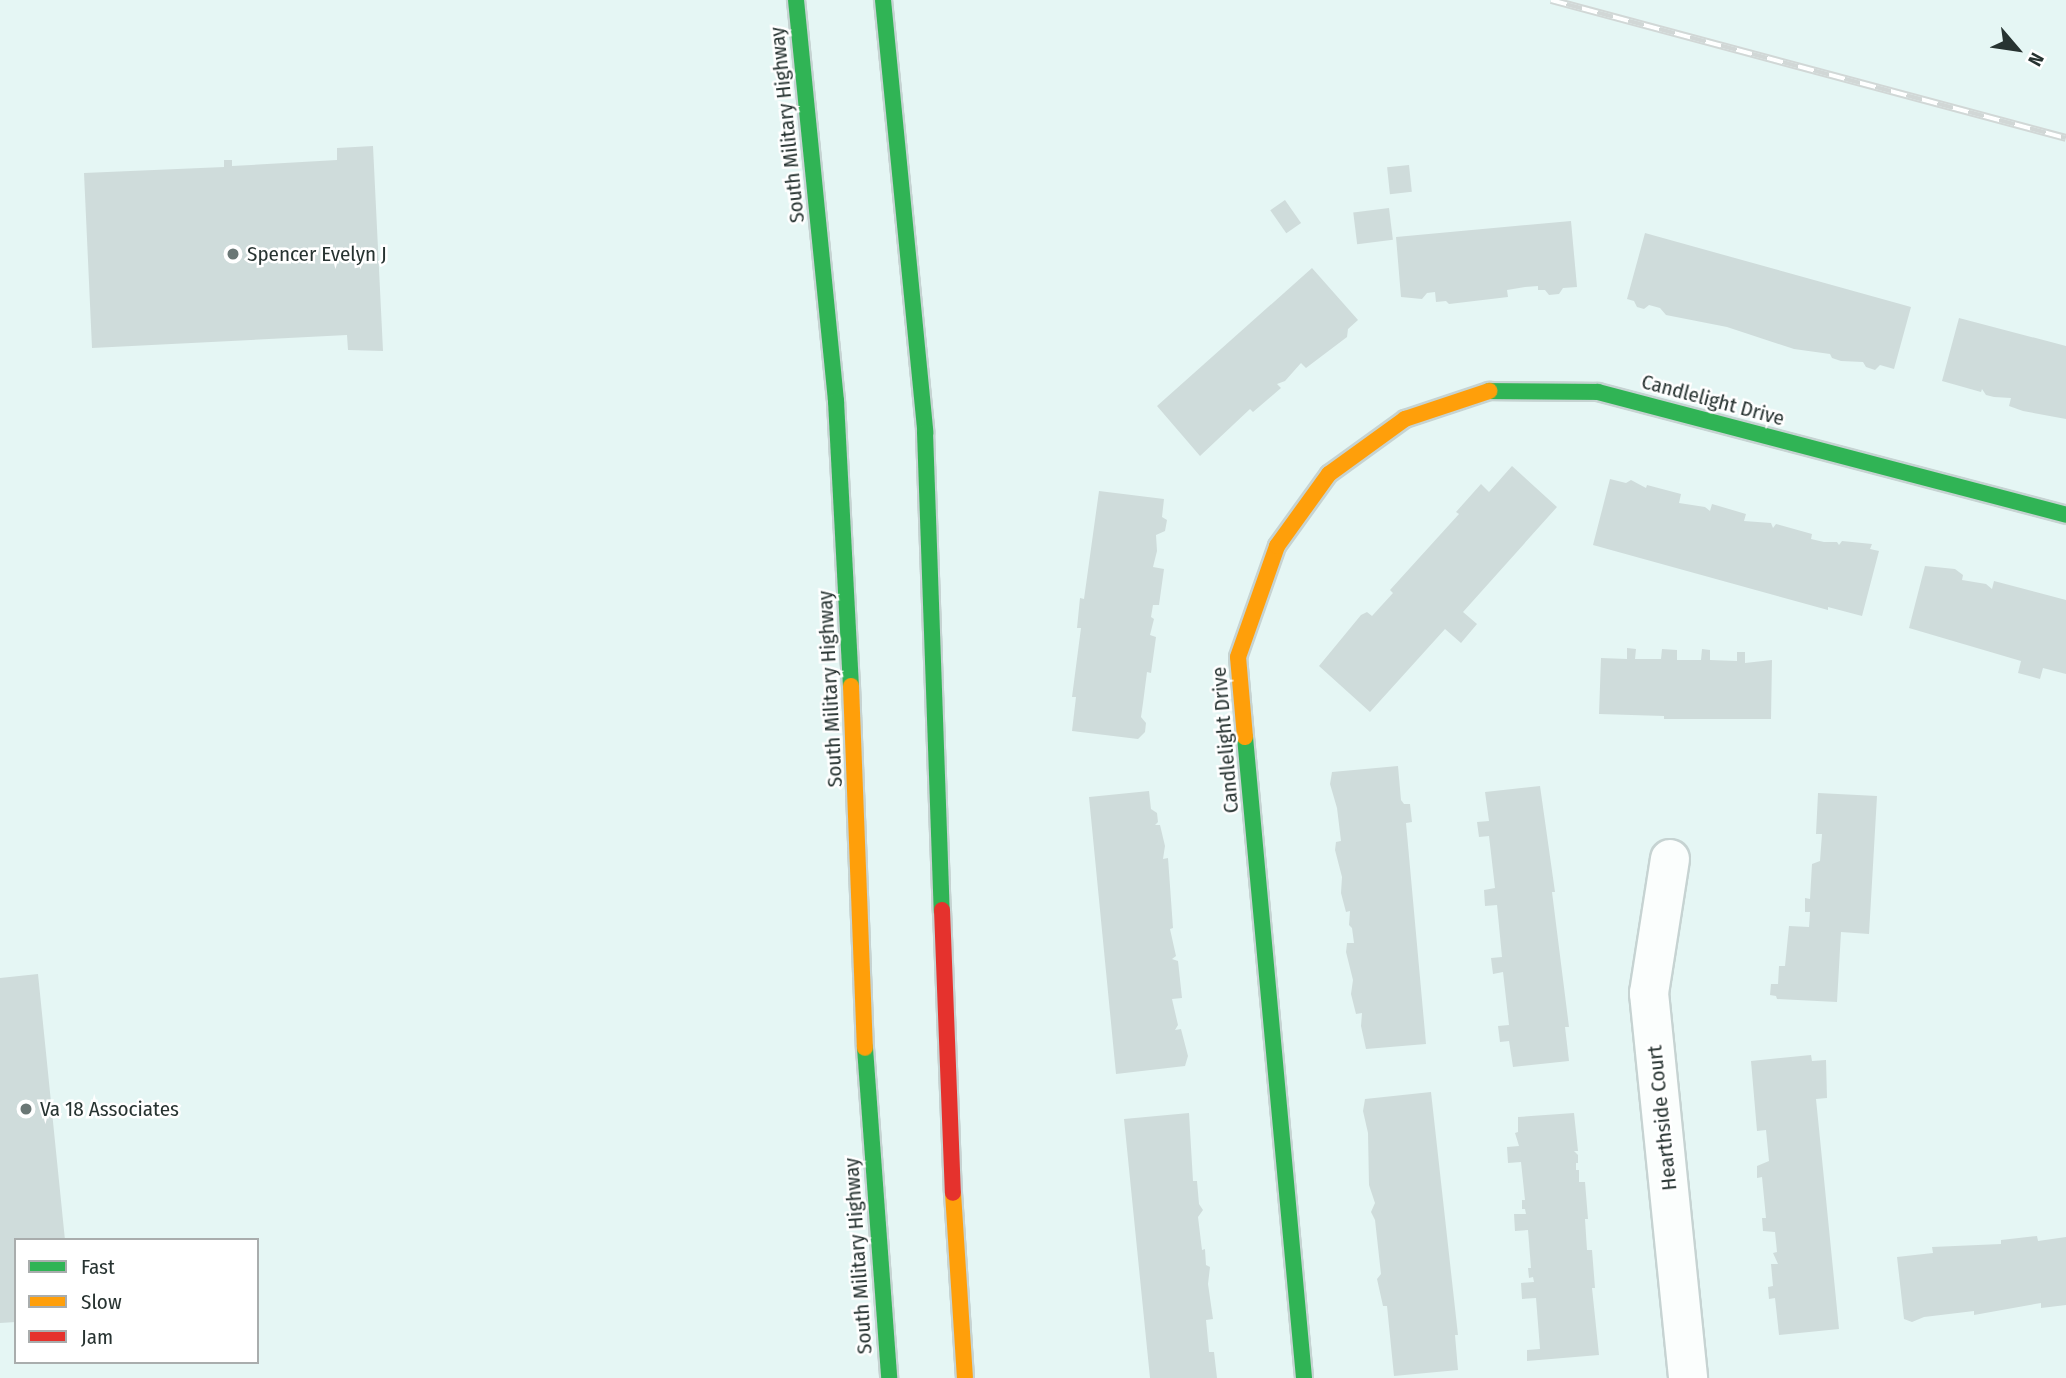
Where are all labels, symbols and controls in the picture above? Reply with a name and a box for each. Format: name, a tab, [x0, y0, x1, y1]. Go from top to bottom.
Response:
north arrow	[1982, 14, 2052, 84]
street label: South Military Highway	[764, 26, 810, 224]
text: N	[2023, 49, 2049, 70]
place label: Spencer Evelyn J	[247, 241, 387, 267]
marker: Spencer Evelyn J	[225, 246, 241, 262]
street label: Candlelight Drive	[1639, 369, 1787, 431]
street label: South Military Highway	[812, 590, 848, 788]
street label: Candlelight Drive	[1206, 666, 1244, 814]
street label: Hearthside Court	[1642, 1044, 1682, 1192]
place label: Va 18 Associates	[40, 1096, 179, 1122]
marker: Va 18 Associates	[18, 1101, 34, 1117]
street label: South Military Highway	[839, 1157, 877, 1355]
legend	[14, 1238, 259, 1364]
text: Fast	[81, 1254, 115, 1280]
text: Slow	[81, 1289, 122, 1315]
text: Jam	[81, 1324, 113, 1350]

